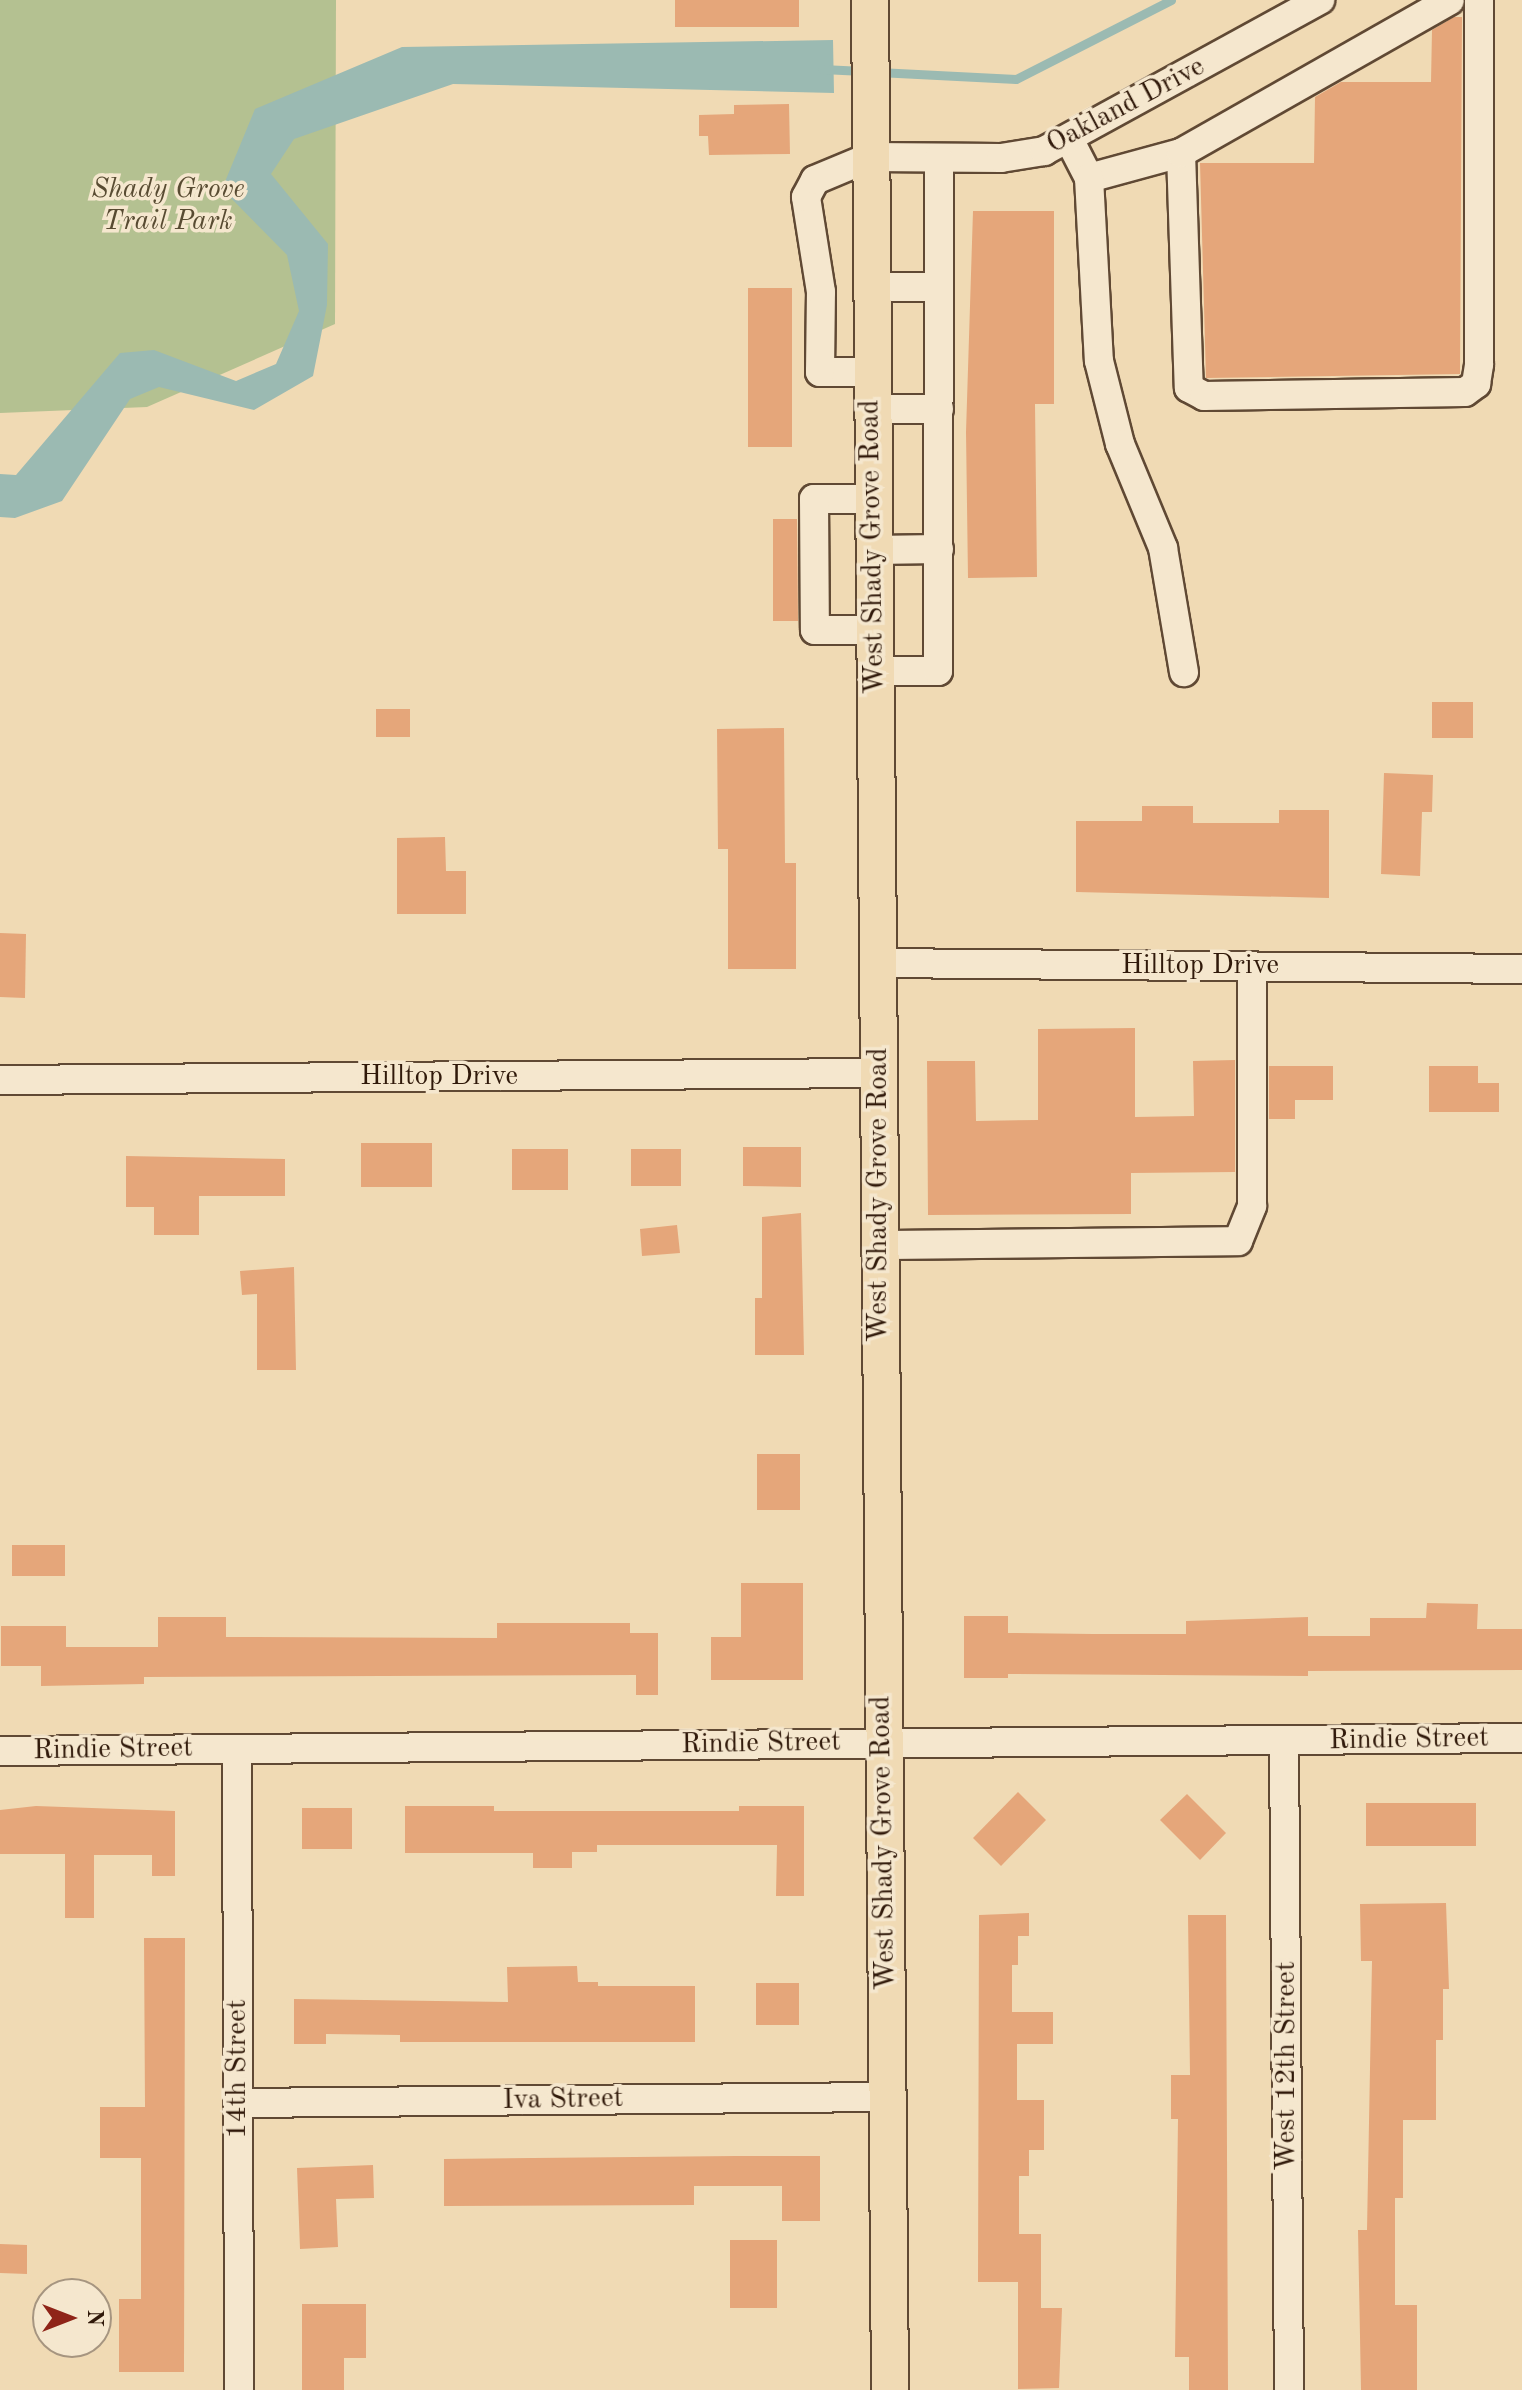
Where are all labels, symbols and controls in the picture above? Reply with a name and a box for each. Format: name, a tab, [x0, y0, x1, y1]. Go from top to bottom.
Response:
street label: Oakland Drive	[1041, 50, 1211, 162]
park label: Shady Grove Trail Park	[91, 173, 245, 239]
street label: West Shady Grove Road	[854, 399, 892, 695]
street label: Hilltop Drive	[1121, 949, 1279, 983]
street label: West Shady Grove Road	[862, 1048, 896, 1342]
street label: Hilltop Drive	[360, 1060, 518, 1094]
street label: West Shady Grove Road	[865, 1695, 903, 1991]
street label: Rindie Street	[1329, 1722, 1489, 1758]
street label: Rindie Street	[681, 1726, 841, 1762]
street label: Rindie Street	[33, 1732, 193, 1768]
street label: West 12th Street	[1270, 1961, 1304, 2171]
street label: 14th Street	[221, 1999, 255, 2139]
street label: Iva Street	[502, 2082, 624, 2118]
north arrow	[32, 2278, 112, 2358]
text: N	[83, 2310, 105, 2326]

